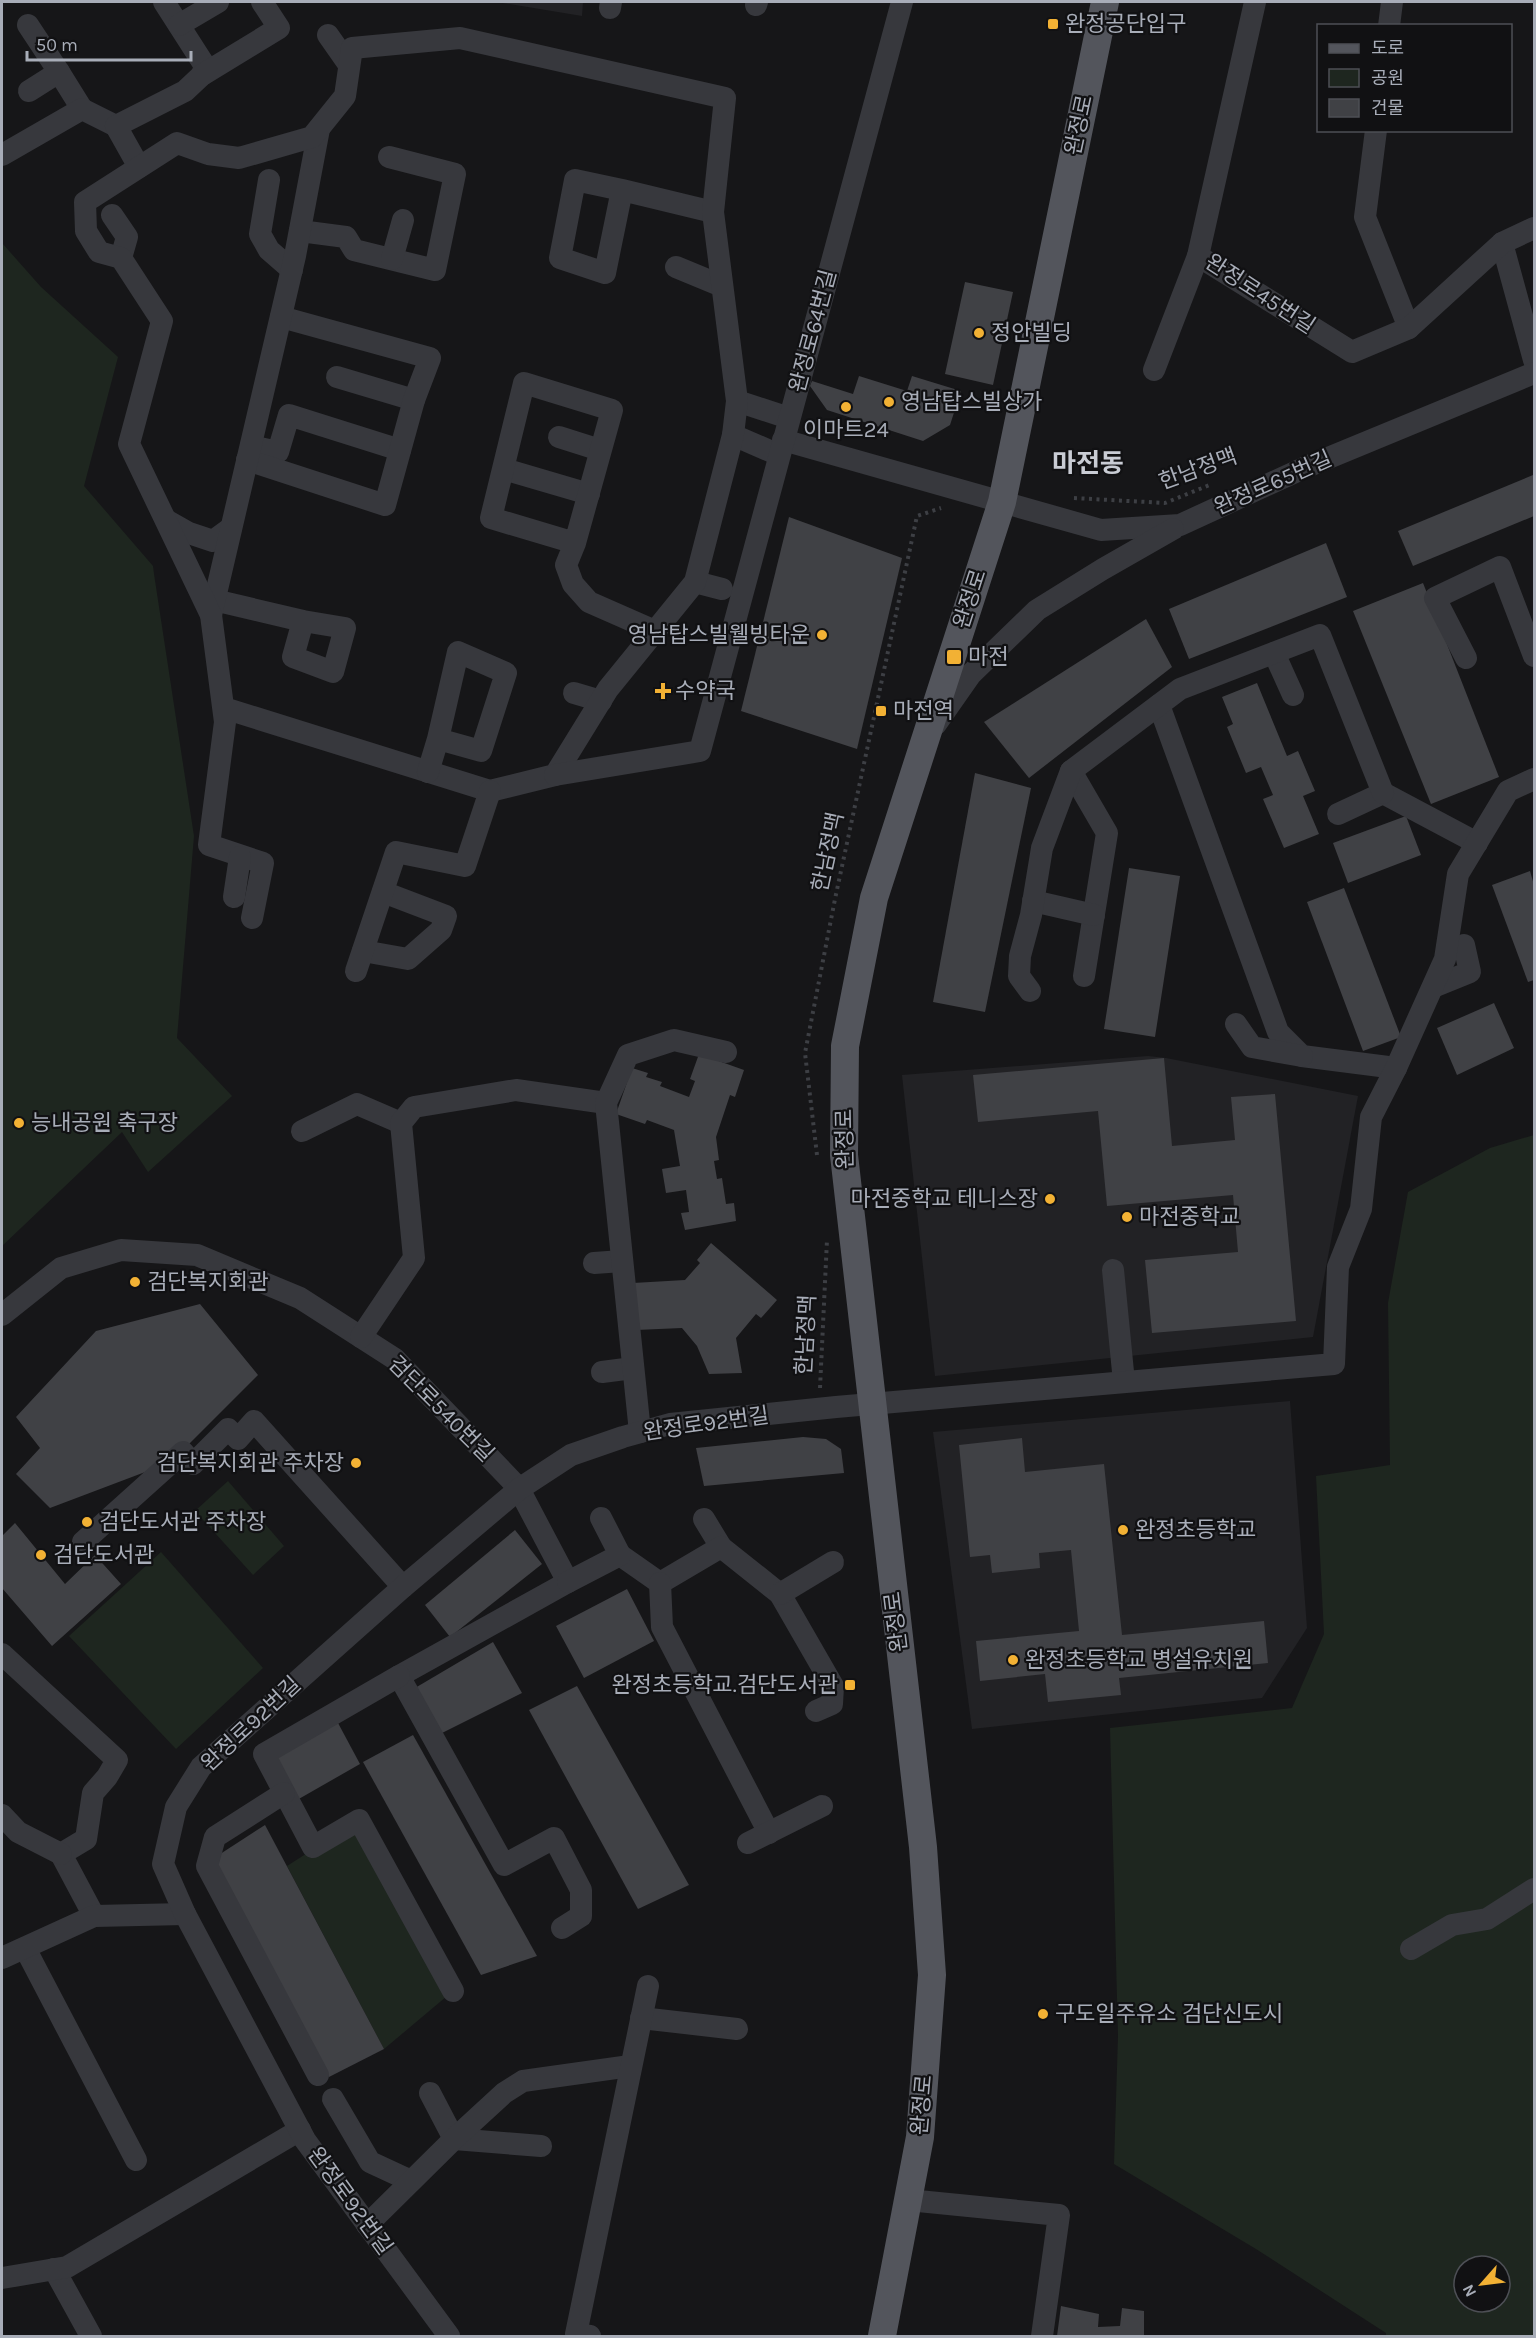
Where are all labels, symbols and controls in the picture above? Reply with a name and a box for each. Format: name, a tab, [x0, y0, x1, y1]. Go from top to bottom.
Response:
place label: 완정공단입구	[1065, 11, 1186, 37]
marker: 완정공단입구	[1046, 17, 1060, 31]
scale bar	[27, 24, 190, 62]
legend	[1317, 24, 1512, 132]
text: 50 m	[36, 34, 78, 56]
text: 도로	[1371, 37, 1404, 59]
text: 공원	[1371, 67, 1404, 89]
street label: 완정로	[1060, 93, 1098, 157]
text: 건물	[1371, 97, 1404, 119]
street label: 완정로45번길	[1200, 249, 1320, 339]
street label: 완정로64번길	[784, 267, 842, 395]
place label: 정안빌딩	[991, 320, 1072, 346]
marker: 정안빌딩	[972, 326, 986, 340]
place label: 영남탑스빌상가	[901, 389, 1043, 415]
marker: 영남탑스빌상가	[882, 395, 896, 409]
marker: 이마트24	[839, 400, 853, 414]
place label: 이마트24	[803, 417, 889, 443]
street label: 한남정맥	[1156, 443, 1240, 495]
street label: 완정로65번길	[1210, 445, 1336, 521]
district label: 마전동	[1052, 448, 1124, 479]
street label: 완정로	[948, 566, 992, 632]
place label: 영남탑스빌웰빙타운	[628, 622, 810, 648]
marker: 영남탑스빌웰빙타운	[815, 628, 829, 642]
place label: 마전	[968, 644, 1008, 670]
marker: 마전	[945, 648, 963, 666]
place label: 수약국	[675, 678, 736, 704]
marker: 수약국	[656, 684, 670, 698]
place label: 마전역	[893, 698, 954, 724]
marker: 마전역	[874, 704, 888, 718]
street label: 한남정맥	[807, 810, 849, 894]
street label: 완정로	[831, 1108, 859, 1170]
place label: 능내공원 축구장	[31, 1110, 178, 1136]
marker: 능내공원 축구장	[12, 1116, 26, 1130]
place label: 마전중학교 테니스장	[851, 1186, 1038, 1212]
marker: 마전중학교 테니스장	[1043, 1192, 1057, 1206]
place label: 마전중학교	[1139, 1204, 1240, 1230]
marker: 마전중학교	[1120, 1210, 1134, 1224]
place label: 검단복지회관	[147, 1269, 268, 1295]
marker: 검단복지회관	[128, 1275, 142, 1289]
street label: 한남정맥	[791, 1294, 821, 1376]
street label: 검단로540번길	[383, 1351, 499, 1467]
street label: 완정로92번길	[641, 1402, 771, 1446]
place label: 검단복지회관 주차장	[157, 1450, 344, 1476]
marker: 검단복지회관 주차장	[349, 1456, 363, 1470]
place label: 검단도서관 주차장	[99, 1509, 266, 1535]
marker: 검단도서관 주차장	[80, 1515, 94, 1529]
place label: 완정초등학교	[1135, 1517, 1256, 1543]
marker: 완정초등학교	[1116, 1523, 1130, 1537]
place label: 검단도서관	[53, 1542, 154, 1568]
marker: 검단도서관	[34, 1548, 48, 1562]
street label: 완정로	[879, 1590, 913, 1654]
place label: 완정초등학교 병설유치원	[1025, 1647, 1253, 1673]
marker: 완정초등학교 병설유치원	[1006, 1653, 1020, 1667]
street label: 완정로92번길	[196, 1671, 306, 1777]
place label: 완정초등학교.검단도서관	[611, 1672, 838, 1698]
marker: 완정초등학교.검단도서관	[843, 1678, 857, 1692]
place label: 구도일주유소 검단신도시	[1055, 2001, 1283, 2027]
marker: 구도일주유소 검단신도시	[1036, 2007, 1050, 2021]
street label: 완정로	[906, 2074, 938, 2136]
street label: 완정로92번길	[302, 2142, 398, 2260]
north arrow	[1452, 2254, 1512, 2314]
text: N	[1458, 2281, 1480, 2300]

